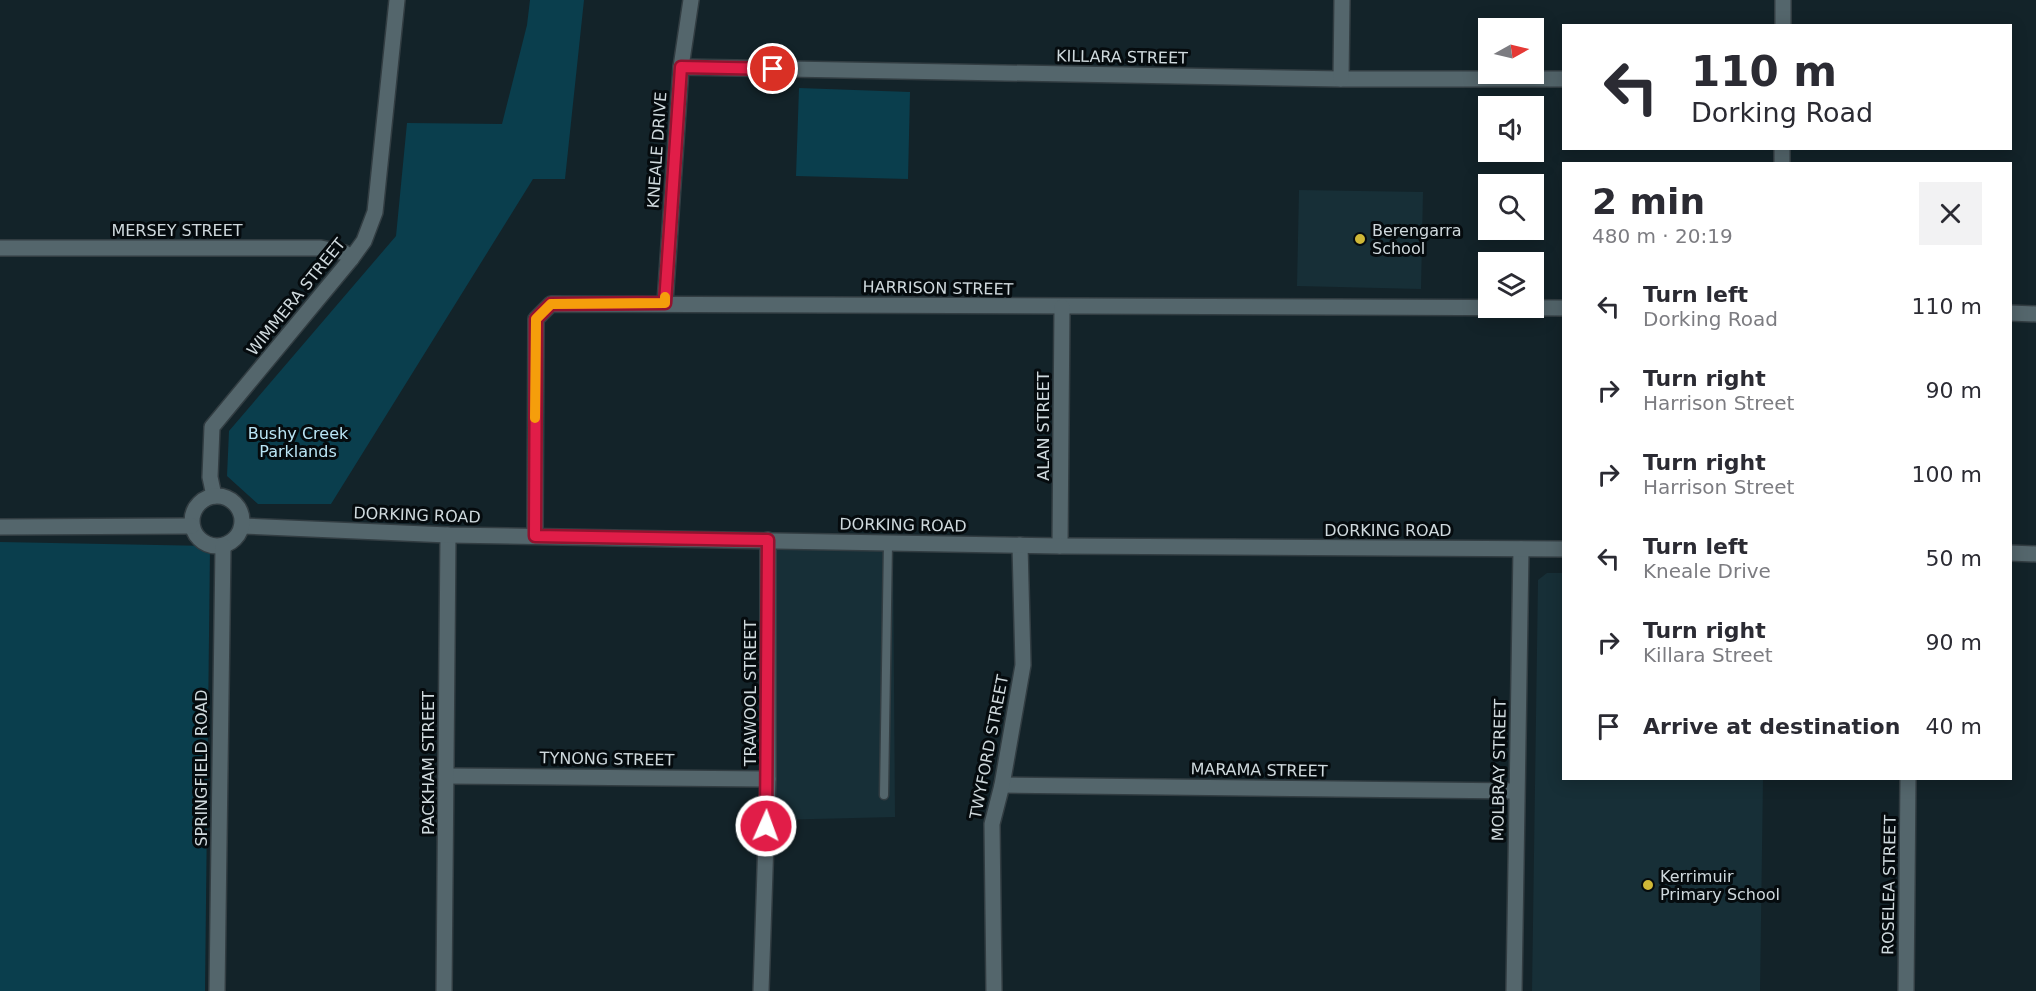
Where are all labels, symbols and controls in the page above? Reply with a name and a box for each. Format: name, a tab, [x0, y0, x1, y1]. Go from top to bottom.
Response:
north arrow	[1478, 18, 1544, 84]
map controls	[1478, 18, 1544, 318]
pin	[747, 43, 798, 94]
street label: KILLARA STREET	[1056, 46, 1188, 68]
text: 110 m	[1691, 47, 1837, 96]
icon: left	[1592, 48, 1670, 126]
icon: arrive	[756, 52, 789, 85]
street label: KNEALE DRIVE	[643, 91, 671, 209]
button: sound	[1478, 96, 1544, 162]
text: Dorking Road	[1691, 97, 1873, 128]
button: search	[1478, 174, 1544, 240]
text: 2 min	[1592, 181, 1705, 222]
button: close	[1919, 182, 1982, 245]
street label: MERSEY STREET	[111, 221, 243, 240]
place label: Berengarra School	[1372, 221, 1462, 258]
text: 480 m · 20:19	[1592, 224, 1733, 248]
marker: Berengarra School	[1353, 232, 1367, 246]
street label: WIMMERA STREET	[243, 234, 349, 360]
button: layers	[1478, 252, 1544, 318]
street label: HARRISON STREET	[862, 277, 1014, 299]
text: Turn left	[1643, 282, 1748, 307]
icon: left	[1592, 290, 1625, 323]
text: 110 m	[1912, 294, 1982, 319]
text: Dorking Road	[1643, 307, 1778, 331]
text: Turn right	[1643, 366, 1766, 391]
street label: ALAN STREET	[1034, 371, 1053, 481]
icon: right	[1592, 374, 1625, 407]
text: 90 m	[1926, 378, 1982, 403]
text: Harrison Street	[1643, 391, 1794, 415]
park label: Bushy Creek Parklands	[248, 424, 349, 461]
text: Turn right	[1643, 450, 1766, 475]
icon: right	[1592, 458, 1625, 491]
text: 100 m	[1912, 462, 1982, 487]
text: Harrison Street	[1643, 475, 1794, 499]
street label: DORKING ROAD	[353, 503, 481, 527]
street label: DORKING ROAD	[839, 514, 967, 536]
street label: DORKING ROAD	[1324, 521, 1452, 540]
text: Turn left	[1643, 534, 1748, 559]
icon: left	[1592, 542, 1625, 575]
text: 50 m	[1926, 546, 1982, 571]
text: Kneale Drive	[1643, 559, 1771, 583]
text: Turn right	[1643, 618, 1766, 643]
street label: TRAWOOL STREET	[741, 620, 760, 767]
icon: right	[1592, 626, 1625, 659]
text: 90 m	[1926, 630, 1982, 655]
text: Killara Street	[1643, 643, 1773, 667]
street label: TWYFORD STREET	[965, 673, 1012, 822]
street label: SPRINGFIELD ROAD	[192, 689, 211, 847]
street label: PACKHAM STREET	[419, 691, 438, 835]
street label: MOLBRAY STREET	[1488, 698, 1510, 841]
icon: arrive	[1592, 710, 1625, 743]
text: Arrive at destination	[1643, 714, 1900, 739]
text: 40 m	[1926, 714, 1982, 739]
street label: TYNONG STREET	[539, 748, 675, 770]
street label: MARAMA STREET	[1190, 759, 1328, 781]
position arrow	[734, 794, 798, 858]
street label: ROSELEA STREET	[1878, 815, 1900, 955]
place label: Kerrimuir Primary School	[1660, 867, 1780, 904]
marker: Kerrimuir Primary School	[1641, 878, 1655, 892]

